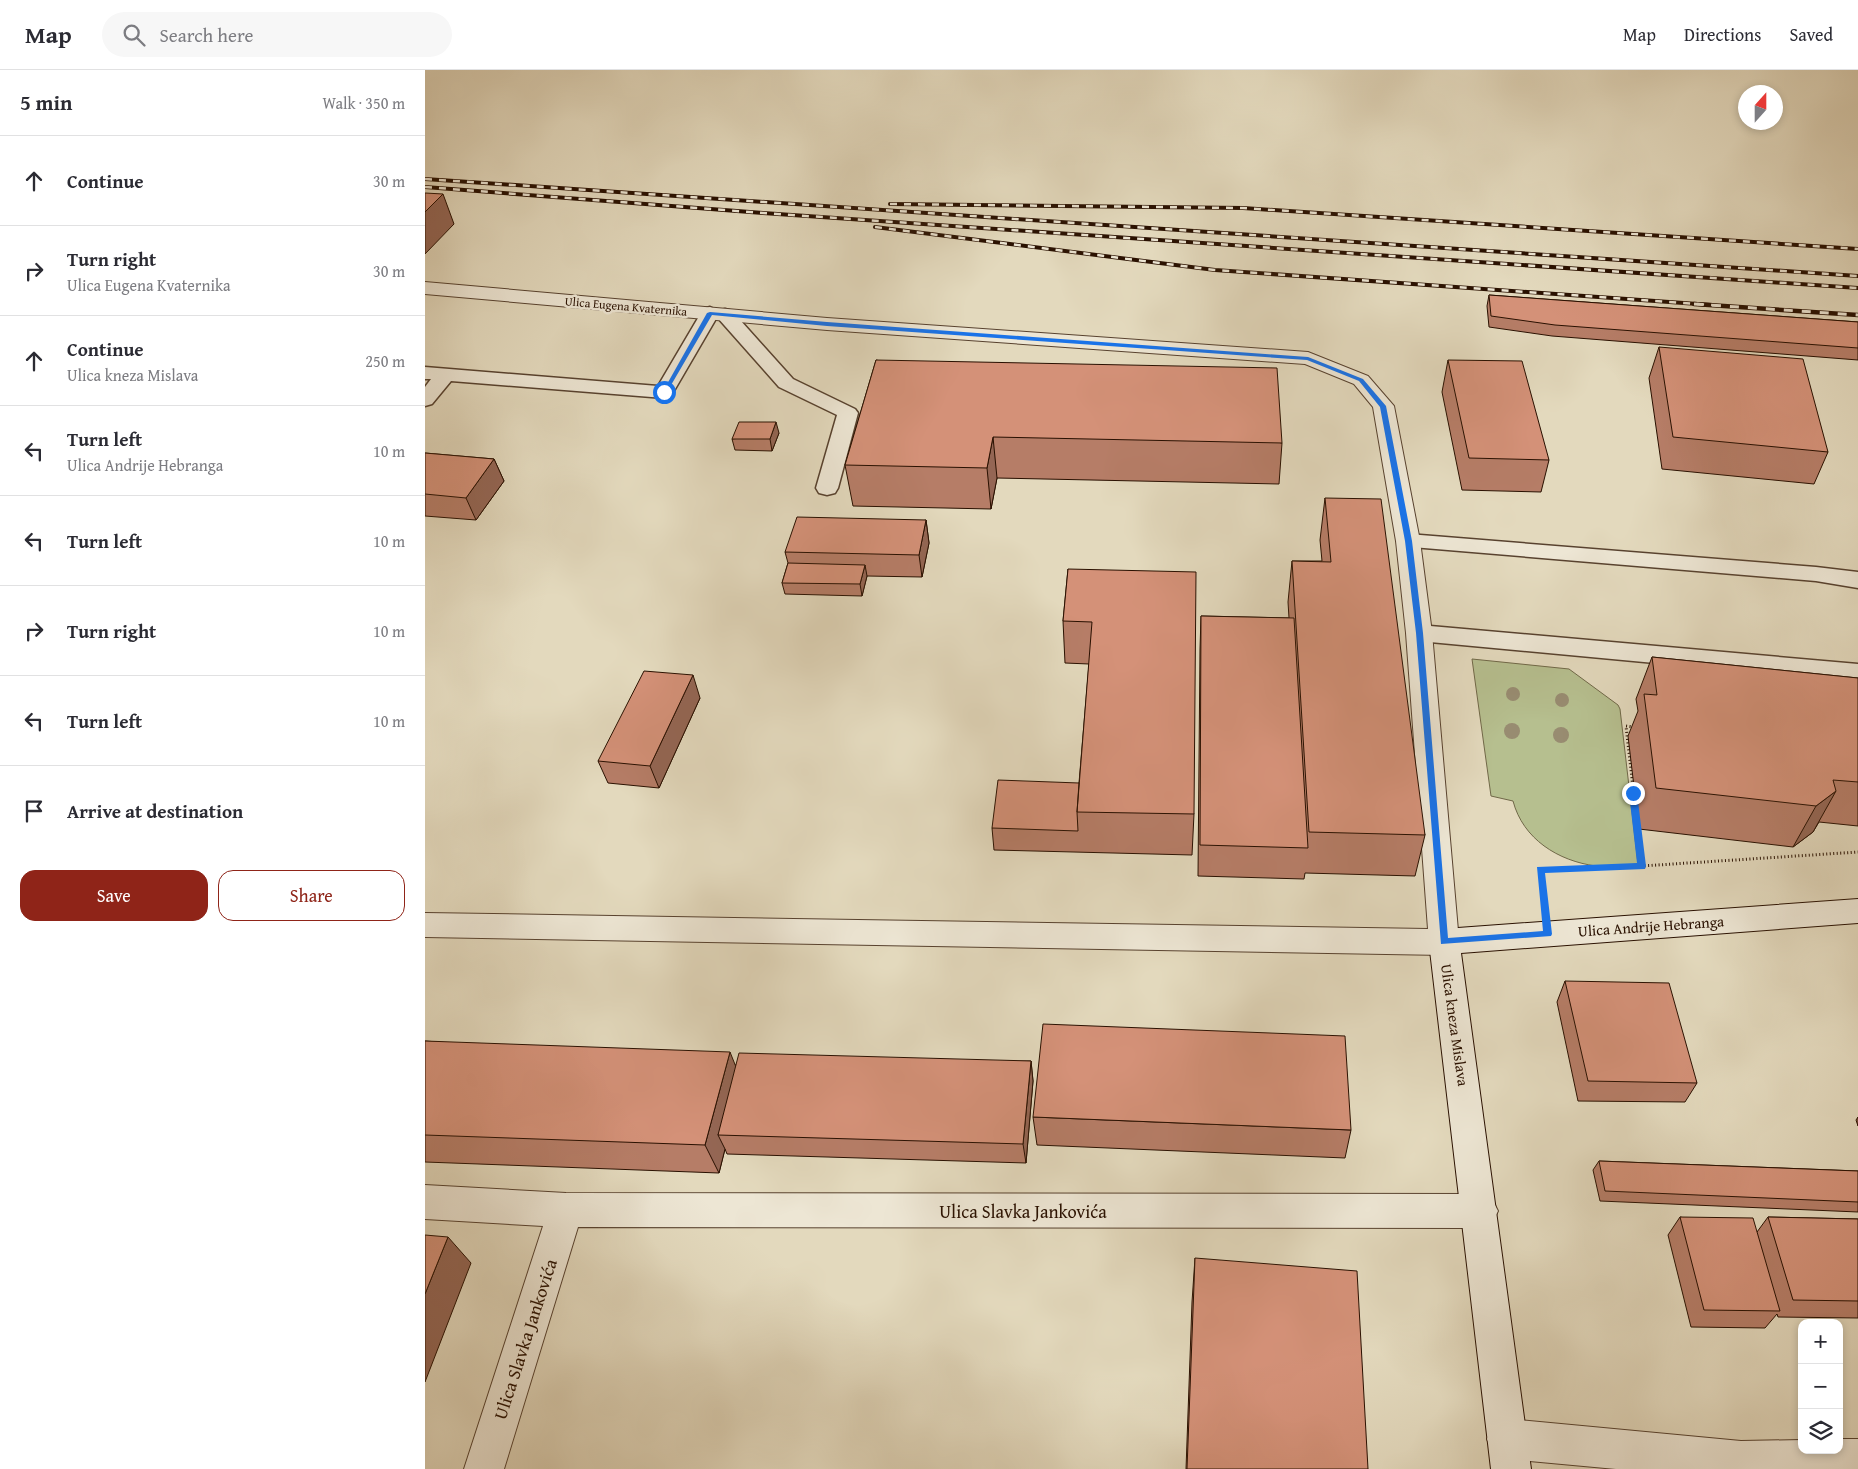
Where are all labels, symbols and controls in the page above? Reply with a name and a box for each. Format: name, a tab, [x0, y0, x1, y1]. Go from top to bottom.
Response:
search box	[102, 12, 452, 57]
text: Map	[25, 17, 72, 52]
icon: search	[120, 21, 148, 49]
text: Search here	[160, 21, 253, 49]
text: Map	[1623, 21, 1656, 48]
text: Directions	[1684, 21, 1761, 48]
text: Saved	[1789, 21, 1833, 48]
north arrow	[1738, 85, 1783, 130]
text: 5 min	[20, 87, 72, 118]
text: Walk · 350 m	[322, 91, 405, 115]
icon: ahead	[20, 167, 48, 195]
text: Continue	[67, 167, 144, 195]
text: 30 m	[373, 169, 405, 193]
text: Turn right	[67, 245, 156, 273]
icon: right	[20, 257, 48, 285]
text: 30 m	[373, 259, 405, 283]
text: Ulica Eugena Kvaternika	[67, 273, 231, 297]
street label: Ulica Eugena Kvaternika	[564, 292, 688, 320]
text: Continue	[67, 335, 144, 363]
icon: ahead	[20, 347, 48, 375]
text: 250 m	[365, 349, 405, 373]
text: Ulica kneza Mislava	[67, 363, 198, 387]
route start	[653, 381, 676, 404]
text: Turn left	[67, 425, 142, 453]
icon: left	[20, 437, 48, 465]
text: 10 m	[373, 439, 405, 463]
text: Ulica Andrije Hebranga	[67, 453, 223, 477]
icon: left	[20, 527, 48, 555]
text: Turn left	[67, 527, 142, 555]
text: 10 m	[373, 529, 405, 553]
icon: right	[20, 617, 48, 645]
text: Turn right	[67, 617, 156, 645]
text: 10 m	[373, 619, 405, 643]
icon: left	[20, 707, 48, 735]
text: Turn left	[67, 707, 142, 735]
text: 10 m	[373, 709, 405, 733]
route end	[1622, 782, 1645, 805]
icon: arrive	[20, 797, 48, 825]
text: Arrive at destination	[67, 797, 243, 825]
button: Save	[20, 870, 208, 921]
button: Share	[218, 870, 405, 921]
street label: Ulica Andrije Hebranga	[1577, 910, 1725, 942]
street label: Ulica kneza Mislava	[1436, 963, 1474, 1087]
street label: Ulica Slavka Jankovića	[939, 1198, 1107, 1225]
street label: Ulica Slavka Jankovića	[486, 1255, 564, 1423]
map controls	[1798, 1319, 1843, 1454]
button: +	[1798, 1319, 1843, 1364]
button: −	[1798, 1364, 1843, 1409]
button: layers	[1798, 1409, 1843, 1454]

